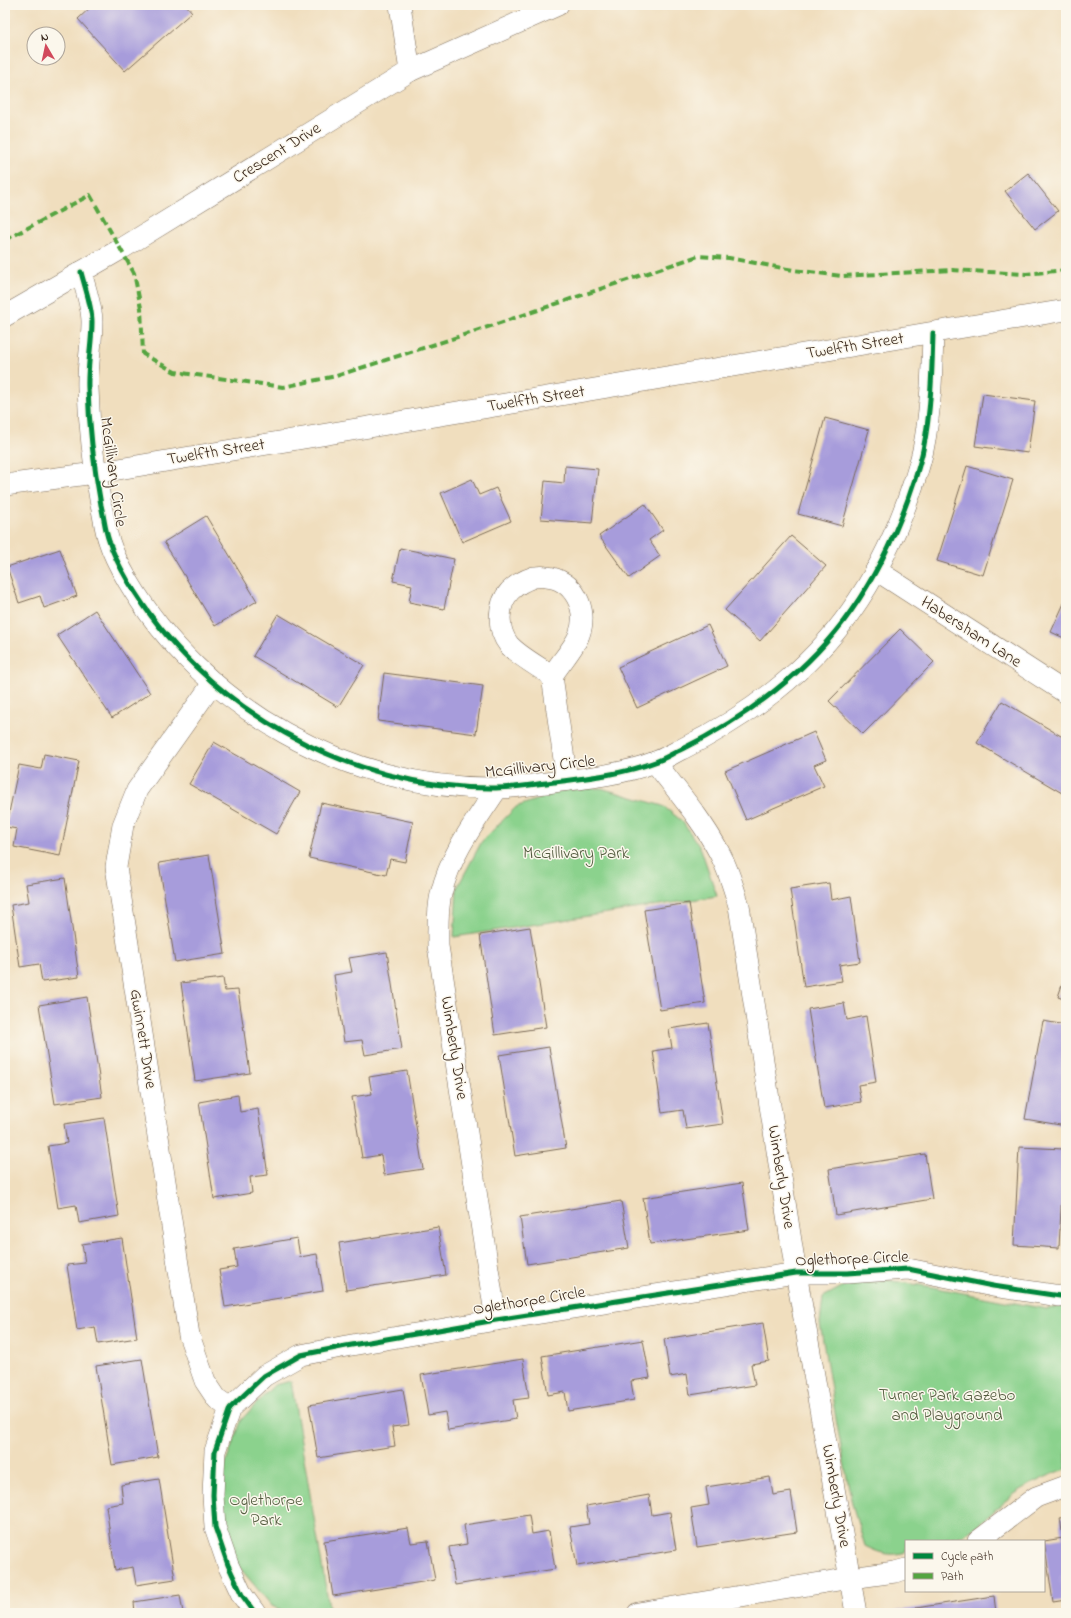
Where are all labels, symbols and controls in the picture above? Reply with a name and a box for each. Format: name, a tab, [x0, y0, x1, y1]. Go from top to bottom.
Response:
north arrow	[26, 26, 66, 66]
text: N	[40, 29, 50, 46]
street label: Crescent Drive	[228, 116, 326, 190]
street label: Twelfth Street	[804, 326, 906, 366]
street label: Twelfth Street	[485, 379, 587, 419]
street label: McGillivary Circle	[92, 415, 133, 529]
street label: Twelfth Street	[165, 432, 267, 472]
street label: Habersham Lane	[916, 590, 1027, 674]
street label: McGillivary Circle	[484, 749, 597, 786]
park label: McGillivary Park	[523, 841, 629, 867]
street label: Gwinnett Drive	[123, 987, 163, 1091]
street label: Wimberly Drive	[433, 995, 475, 1102]
street label: Wimberly Drive	[760, 1124, 802, 1231]
street label: Oglethorpe Circle	[795, 1245, 910, 1275]
street label: Oglethorpe Circle	[471, 1280, 588, 1324]
park label: Turner Park Gazebo and Playground	[879, 1383, 1015, 1430]
street label: Wimberly Drive	[814, 1443, 857, 1550]
park label: Oglethorpe Park	[229, 1488, 303, 1533]
legend	[905, 1540, 1045, 1592]
text: Cycle path	[941, 1548, 993, 1567]
text: Path	[941, 1568, 964, 1586]

